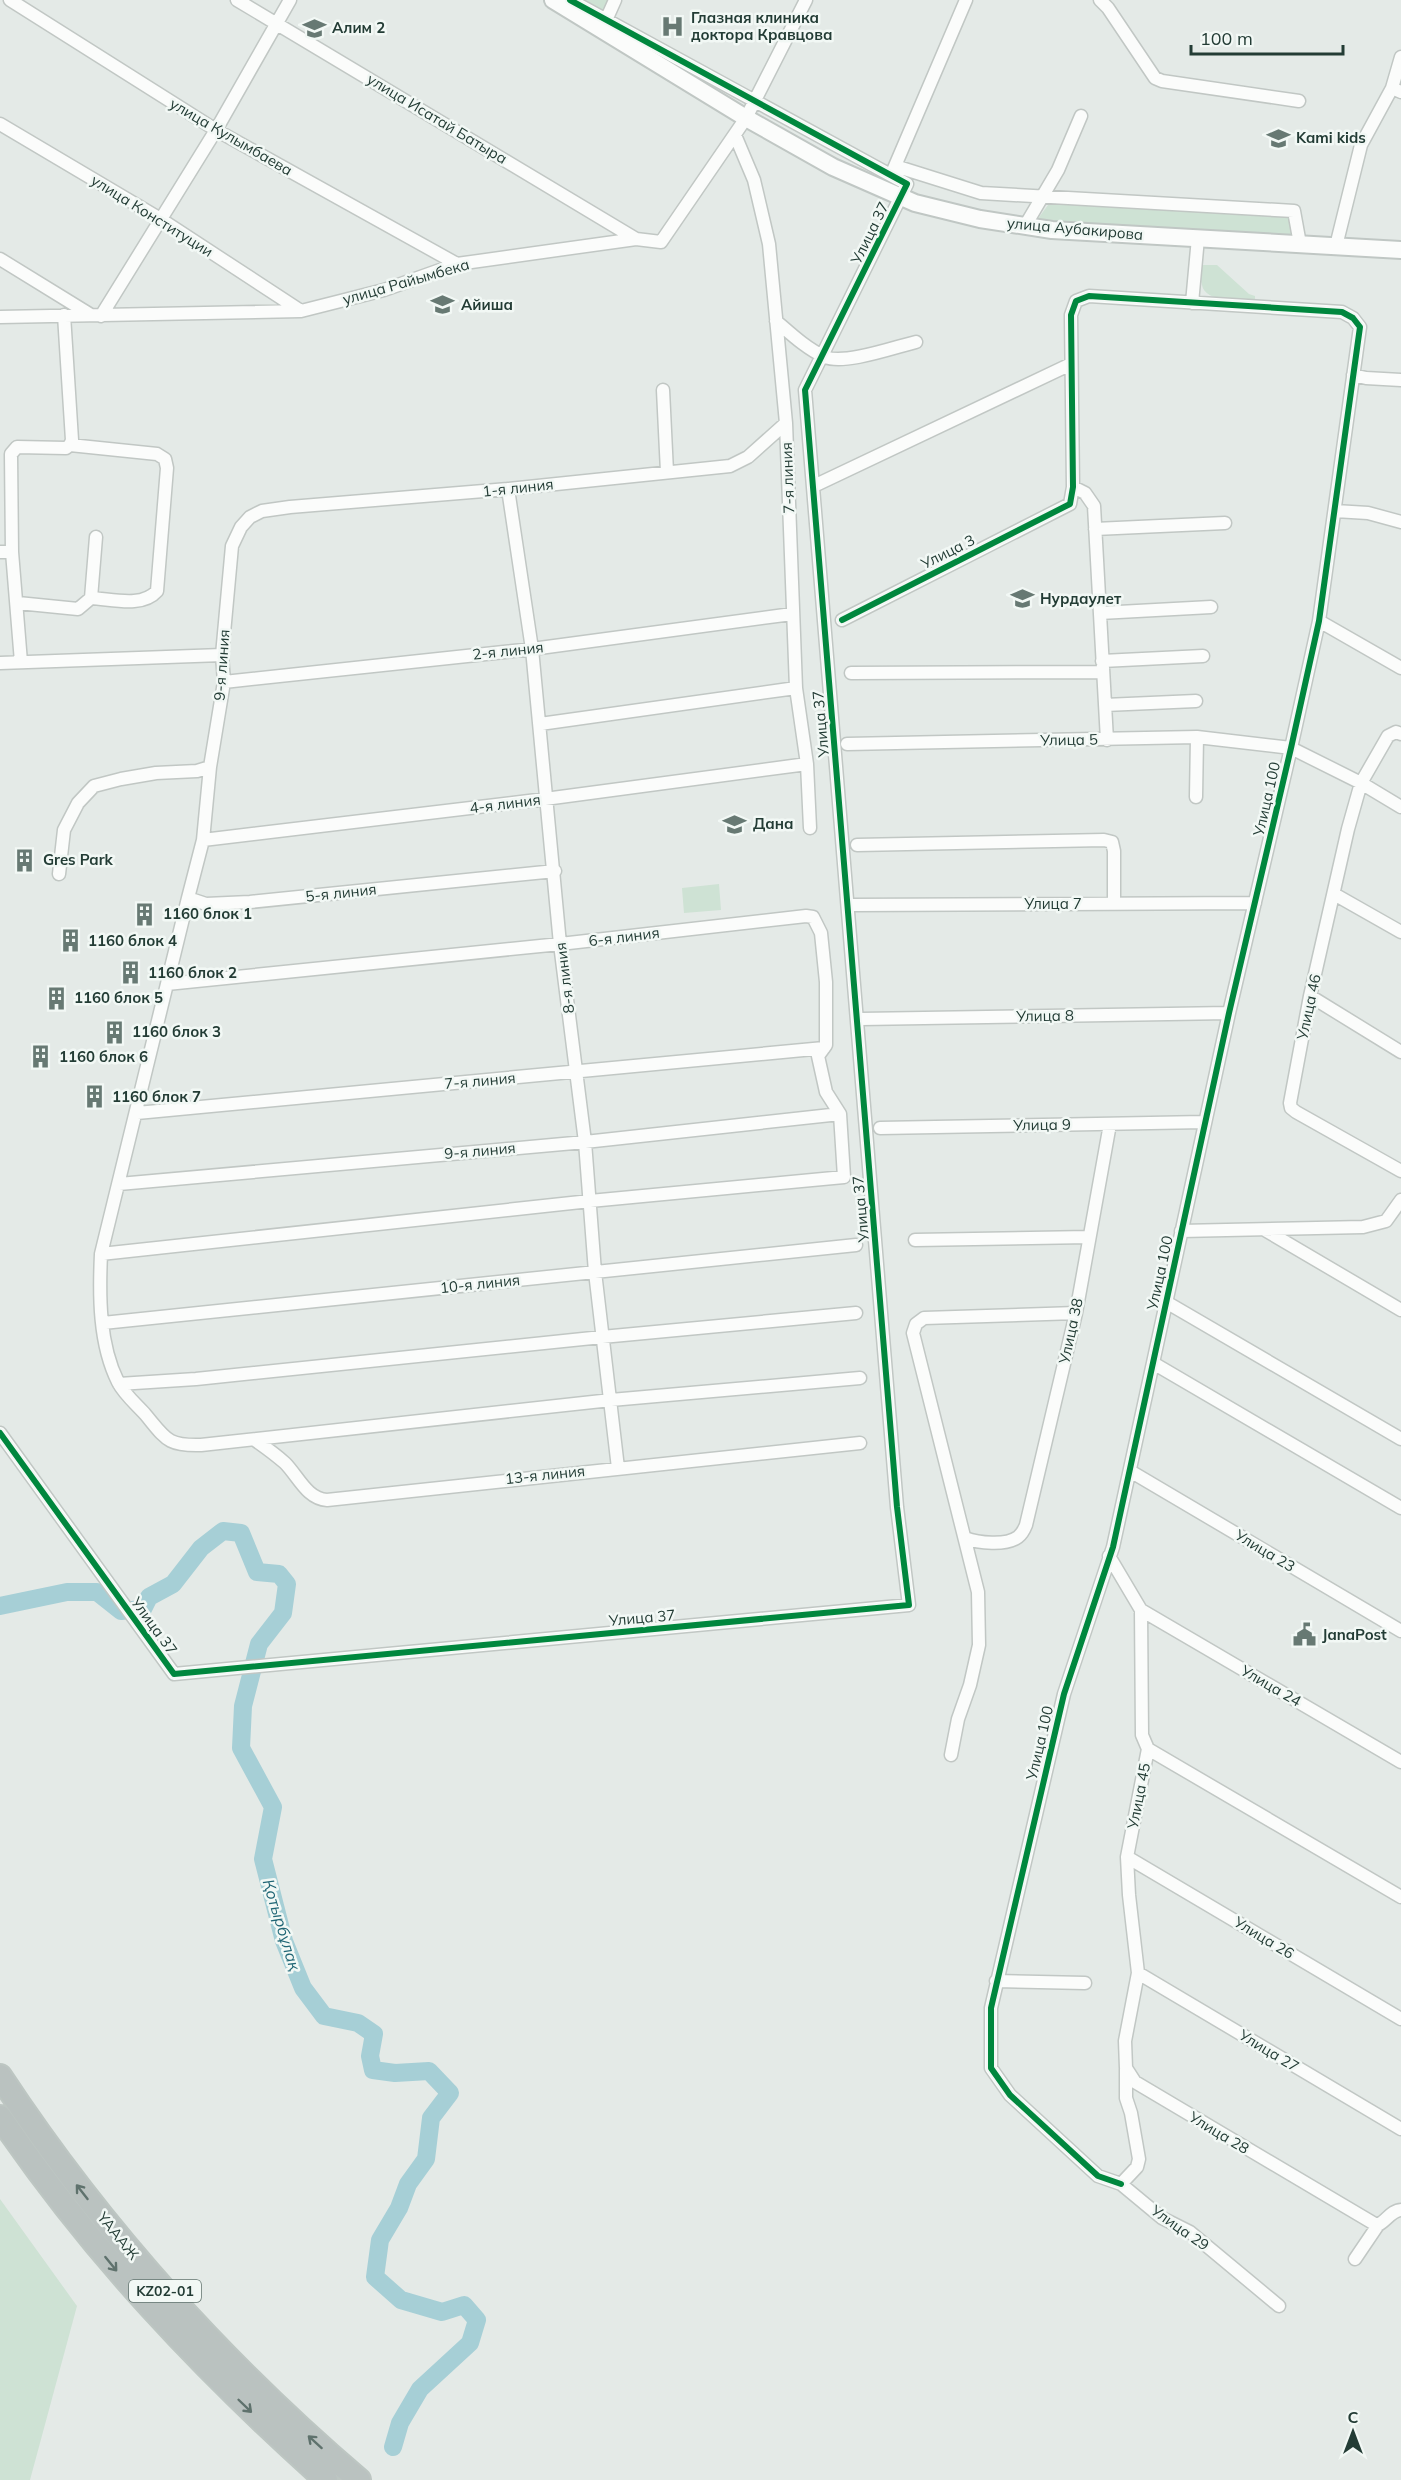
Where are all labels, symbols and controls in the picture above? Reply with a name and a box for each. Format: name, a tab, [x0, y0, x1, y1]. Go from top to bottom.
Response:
place label: Глазная клиника доктора Кравцова	[691, 8, 832, 44]
hospital icon: Глазная клиника доктора Кравцова	[660, 14, 686, 40]
school or university icon: Алим 2	[301, 15, 327, 41]
place label: Алим 2	[332, 18, 385, 37]
scale bar	[1191, 18, 1342, 56]
text: 100 m	[1200, 27, 1253, 50]
street label: улица Исатай Батыра	[364, 69, 511, 168]
street label: улица Кулымбаева	[167, 94, 296, 179]
school or university icon: Kami kids	[1265, 125, 1291, 151]
place label: Kami kids	[1296, 128, 1366, 147]
street label: улица Конституции	[88, 170, 217, 261]
street label: Улица 37	[846, 199, 893, 268]
street label: улица Аубакирова	[1006, 213, 1144, 244]
street label: улица Райымбека	[340, 254, 471, 309]
school or university icon: Айиша	[430, 292, 456, 318]
place label: Айиша	[461, 295, 513, 314]
street label: 7-я линия	[777, 442, 798, 514]
street label: 1-я линия	[481, 474, 554, 501]
street label: Улица 3	[917, 530, 978, 574]
school or university icon: Нурдаулет	[1009, 586, 1035, 612]
place label: Нурдаулет	[1040, 589, 1122, 608]
street label: 9-я линия	[210, 629, 233, 701]
street label: 2-я линия	[471, 637, 544, 664]
street label: Улица 37	[808, 690, 833, 759]
street label: Улица 5	[1039, 729, 1098, 750]
street label: Улица 100	[1249, 760, 1284, 839]
street label: 4-я линия	[468, 790, 542, 817]
school or university icon: Дана	[722, 811, 748, 837]
place label: Дана	[753, 814, 794, 833]
building icon: Gres Park	[12, 847, 38, 873]
place label: Gres Park	[43, 850, 114, 869]
street label: 5-я линия	[304, 879, 377, 906]
street label: Улица 7	[1023, 894, 1082, 913]
building icon: 1160 блок 1	[132, 901, 158, 927]
place label: 1160 блок 1	[163, 904, 252, 923]
street label: 6-я линия	[587, 923, 661, 950]
building icon: 1160 блок 4	[57, 928, 83, 954]
place label: 1160 блок 4	[88, 931, 177, 950]
street label: 8-я линия	[551, 941, 578, 1015]
building icon: 1160 блок 2	[117, 960, 143, 986]
place label: 1160 блок 2	[148, 963, 237, 982]
street label: Улица 46	[1292, 972, 1325, 1042]
building icon: 1160 блок 5	[43, 985, 69, 1011]
place label: 1160 блок 5	[74, 988, 163, 1007]
street label: Улица 8	[1015, 1005, 1074, 1026]
building icon: 1160 блок 3	[101, 1019, 127, 1045]
place label: 1160 блок 3	[132, 1022, 221, 1041]
building icon: 1160 блок 6	[28, 1044, 54, 1070]
place label: 1160 блок 6	[59, 1047, 148, 1066]
street label: 7-я линия	[444, 1068, 516, 1093]
building icon: 1160 блок 7	[81, 1084, 107, 1110]
place label: 1160 блок 7	[112, 1087, 201, 1106]
street label: Улица 9	[1012, 1114, 1071, 1135]
street label: 9-я линия	[444, 1138, 516, 1163]
street label: Улица 37	[848, 1175, 873, 1244]
street label: Улица 100	[1142, 1234, 1177, 1313]
street label: 10-я линия	[439, 1270, 521, 1297]
street label: Улица 38	[1054, 1296, 1087, 1366]
street label: 13-я линия	[504, 1461, 586, 1488]
street label: Улица 23	[1231, 1525, 1299, 1576]
street label: Улица 37	[127, 1592, 182, 1658]
street label: Улица 37	[607, 1605, 676, 1630]
public building icon: JanaPost	[1291, 1622, 1317, 1648]
place label: JanaPost	[1322, 1625, 1387, 1644]
street label: Улица 24	[1237, 1660, 1305, 1710]
street label: Улица 100	[1022, 1704, 1057, 1783]
street label: Улица 45	[1123, 1761, 1154, 1831]
water label: Қотырбұлақ	[259, 1877, 305, 1973]
street label: Улица 26	[1230, 1912, 1298, 1963]
street label: Улица 27	[1235, 2025, 1303, 2076]
street label: Улица 28	[1185, 2107, 1253, 2158]
one-way arrow	[76, 2184, 88, 2200]
street label: Улица 29	[1147, 2200, 1213, 2255]
street label: ҮАААЖ	[93, 2207, 143, 2263]
one-way arrow	[104, 2256, 117, 2272]
road number: KZ02-01	[129, 2280, 201, 2302]
one-way arrow	[237, 2399, 252, 2413]
north arrow	[1323, 2402, 1383, 2462]
text: С	[1348, 2407, 1359, 2427]
one-way arrow	[308, 2435, 323, 2449]

